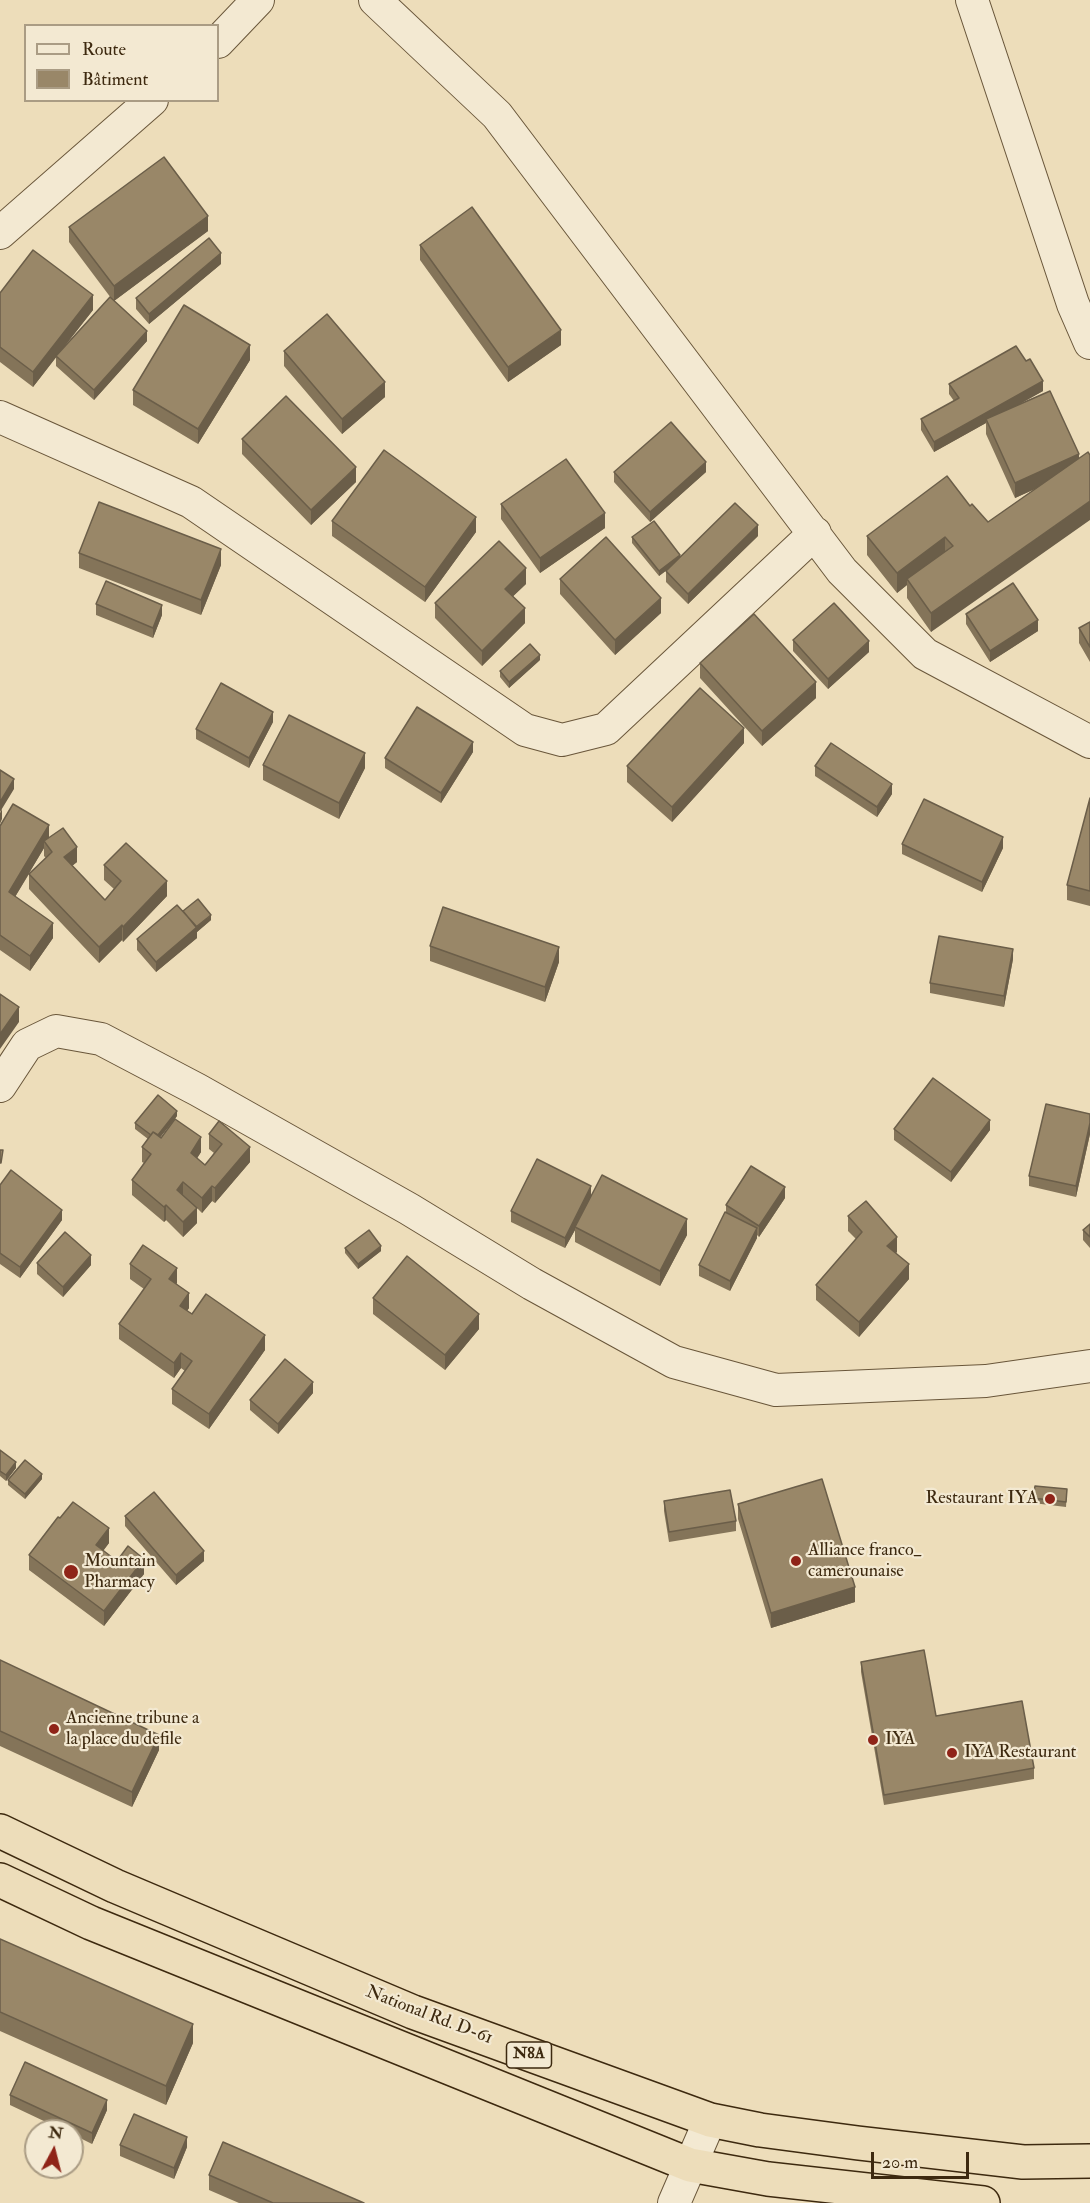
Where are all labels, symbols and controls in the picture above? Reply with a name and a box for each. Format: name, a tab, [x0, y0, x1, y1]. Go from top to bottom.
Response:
legend	[24, 24, 219, 102]
text: Route	[82, 38, 126, 61]
text: Bâtiment	[82, 68, 148, 91]
place label: Restaurant IYA	[926, 1488, 1038, 1510]
marker: Restaurant IYA	[1043, 1492, 1057, 1506]
place label: Alliance franco_ camerounaise	[808, 1540, 921, 1582]
place label: Mountain Pharmacy	[84, 1551, 156, 1594]
marker: Alliance franco_ camerounaise	[789, 1554, 803, 1568]
marker: Mountain Pharmacy	[62, 1563, 80, 1581]
place label: Ancienne tribune a la place du defile	[66, 1708, 199, 1750]
marker: Ancienne tribune a la place du defile	[47, 1722, 61, 1736]
place label: IYA	[885, 1729, 916, 1751]
marker: IYA	[866, 1733, 880, 1747]
place label: IYA Restaurant	[964, 1742, 1076, 1764]
marker: IYA Restaurant	[945, 1746, 959, 1760]
street label: National Rd. D-61	[363, 1982, 495, 2050]
road number: N8A	[506, 2042, 552, 2068]
north arrow	[24, 2119, 84, 2179]
text: N	[48, 2122, 64, 2144]
scale bar	[874, 2140, 972, 2178]
text: 20 m	[882, 2151, 918, 2174]

